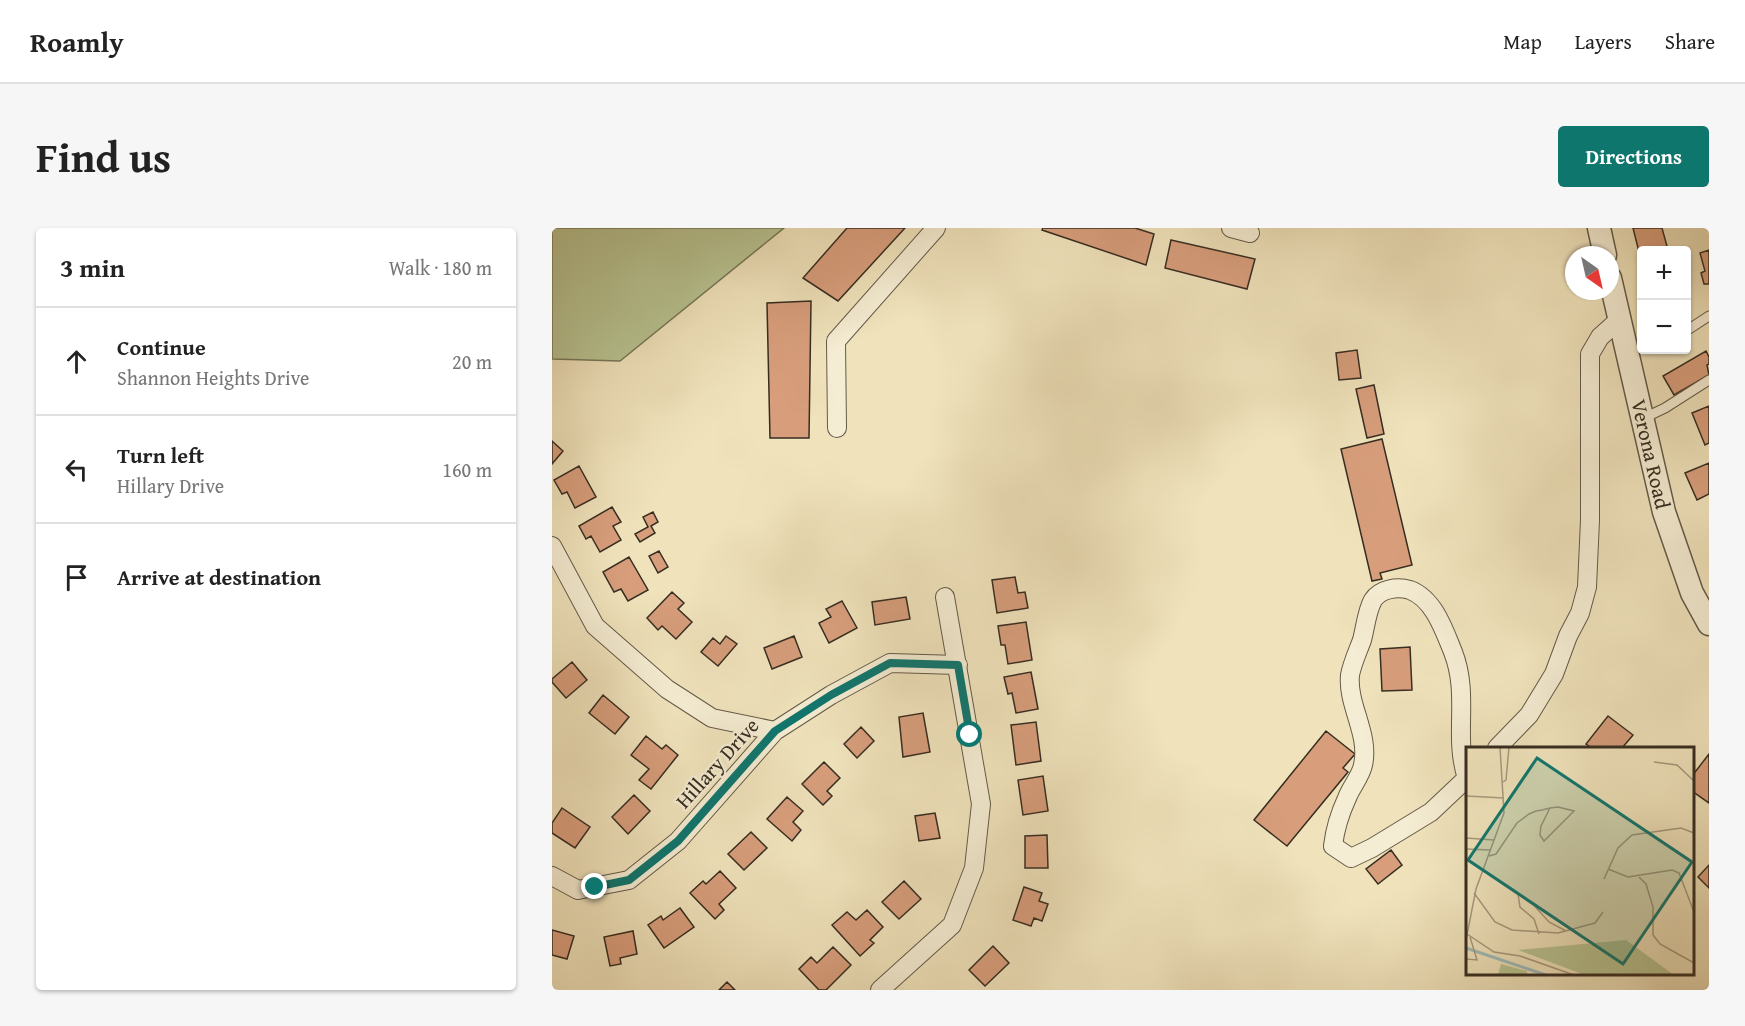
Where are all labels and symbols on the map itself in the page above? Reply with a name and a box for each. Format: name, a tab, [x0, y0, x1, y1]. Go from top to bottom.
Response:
north arrow	[1565, 246, 1619, 300]
street label: Verona Road	[1623, 396, 1679, 513]
street label: Hillary Drive	[668, 711, 766, 815]
route start	[956, 721, 982, 747]
inset map	[1466, 747, 1694, 975]
route end	[581, 873, 607, 899]

